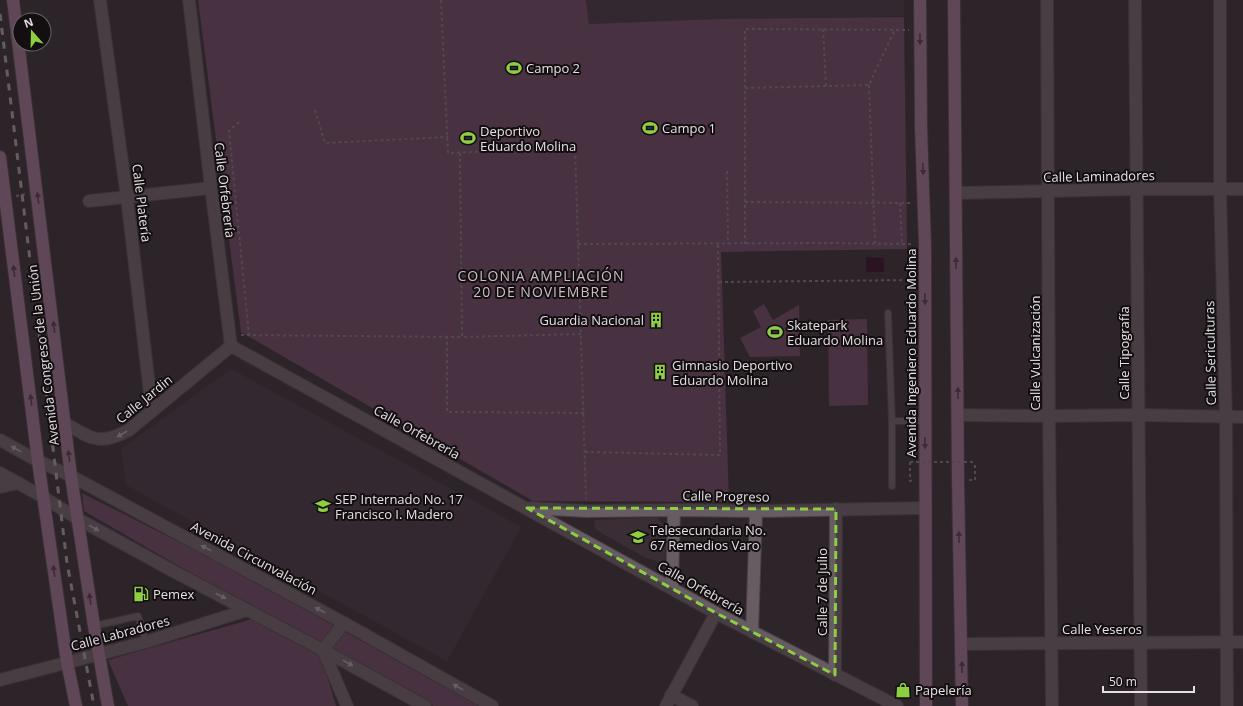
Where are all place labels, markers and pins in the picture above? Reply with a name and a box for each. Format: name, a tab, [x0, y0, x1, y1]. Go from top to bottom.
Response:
sports icon: Campo 2	[505, 59, 523, 77]
place label: Campo 2	[526, 59, 580, 77]
sports icon: Campo 1	[641, 119, 659, 137]
place label: Campo 1	[662, 119, 716, 137]
place label: Deportivo Eduardo Molina	[480, 122, 576, 155]
sports icon: Deportivo Eduardo Molina	[459, 129, 477, 147]
place label: Guardia Nacional	[539, 311, 644, 329]
building icon: Guardia Nacional	[647, 311, 665, 329]
place label: Skatepark Eduardo Molina	[787, 316, 883, 349]
sports icon: Skatepark Eduardo Molina	[766, 323, 784, 341]
place label: Gimnasio Deportivo Eduardo Molina	[672, 356, 793, 389]
building icon: Gimnasio Deportivo Eduardo Molina	[651, 363, 669, 381]
place label: SEP Internado No. 17 Francisco I. Madero	[335, 490, 463, 523]
school or university icon: SEP Internado No. 17 Francisco I. Madero	[314, 497, 332, 515]
place label: Telesecundaria No. 67 Remedios Varo	[650, 521, 766, 554]
school or university icon: Telesecundaria No. 67 Remedios Varo	[629, 528, 647, 546]
fuel station icon: Pemex	[132, 585, 150, 603]
place label: Pemex	[153, 585, 194, 603]
shop icon: Papelería	[894, 681, 912, 699]
place label: Papelería	[915, 681, 972, 699]

